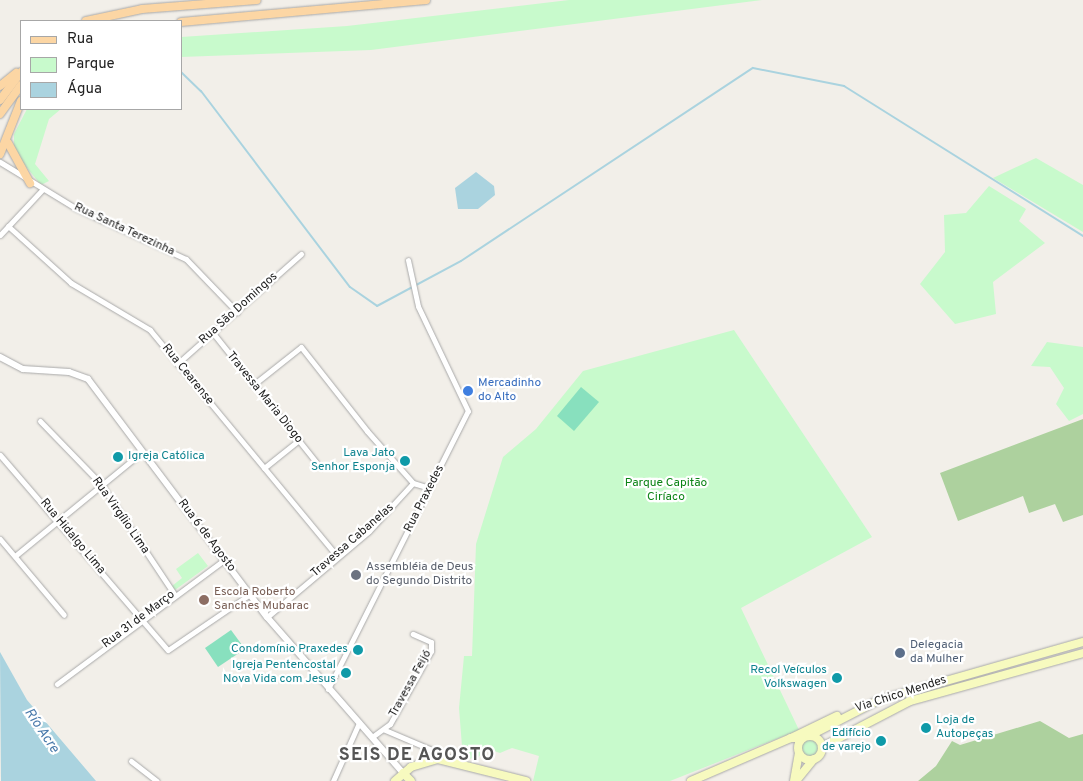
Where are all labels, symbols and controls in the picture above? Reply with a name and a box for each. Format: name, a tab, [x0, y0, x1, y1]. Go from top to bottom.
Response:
legend	[20, 20, 182, 110]
text: Rua	[67, 30, 93, 49]
text: Parque	[67, 55, 115, 74]
text: Água	[67, 80, 102, 99]
street label: Rua Santa Terezinha	[71, 200, 177, 260]
street label: Rua São Domingos	[197, 270, 281, 348]
street label: Rua Cearense	[158, 342, 216, 408]
street label: Travessa Maria Diogo	[223, 349, 305, 447]
place label: Mercadinho do Alto	[478, 377, 541, 405]
marker: Mercadinho do Alto	[462, 385, 474, 397]
place label: Lava Jato Senhor Esponja	[311, 447, 395, 475]
place label: Igreja Católica	[128, 450, 205, 464]
marker: Igreja Católica	[112, 451, 124, 463]
marker: Lava Jato Senhor Esponja	[399, 455, 411, 467]
street label: Rua Praxedes	[402, 463, 448, 535]
street label: Rua Virgílio Lima	[88, 475, 152, 557]
park label: Parque Capitão Ciríaco	[625, 477, 707, 505]
street label: Rua Hidalgo Lima	[36, 496, 108, 578]
street label: Rua 6 de Agosto	[174, 497, 238, 575]
street label: Travessa Cabanelas	[309, 501, 397, 581]
place label: Assembléia de Deus do Segundo Distrito	[366, 561, 473, 589]
marker: Assembléia de Deus do Segundo Distrito	[350, 569, 362, 581]
place label: Escola Roberto Sanches Mubarac	[214, 586, 309, 614]
street label: Rua 31 de Março	[100, 588, 178, 652]
marker: Escola Roberto Sanches Mubarac	[198, 594, 210, 606]
place label: Delegacia da Mulher	[910, 639, 964, 667]
place label: Condomínio Praxedes	[231, 643, 348, 657]
marker: Condomínio Praxedes	[352, 644, 364, 656]
marker: Delegacia da Mulher	[894, 647, 906, 659]
street label: Travessa Feijó	[387, 648, 435, 720]
place label: Igreja Pentencostal Nova Vida com Jesus	[223, 659, 336, 687]
place label: Recol Veículos Volkswagen	[750, 664, 827, 692]
marker: Igreja Pentencostal Nova Vida com Jesus	[340, 667, 352, 679]
marker: Recol Veículos Volkswagen	[831, 672, 843, 684]
street label: Via Chico Mendes	[854, 673, 948, 717]
water label: Río Acre	[20, 705, 62, 757]
place label: Loja de Autopeças	[936, 714, 993, 742]
marker: Loja de Autopeças	[920, 722, 932, 734]
place label: Edifício de varejo	[822, 727, 871, 755]
marker: Edifício de varejo	[875, 735, 887, 747]
district label: SEIS DE AGOSTO	[337, 745, 497, 767]

